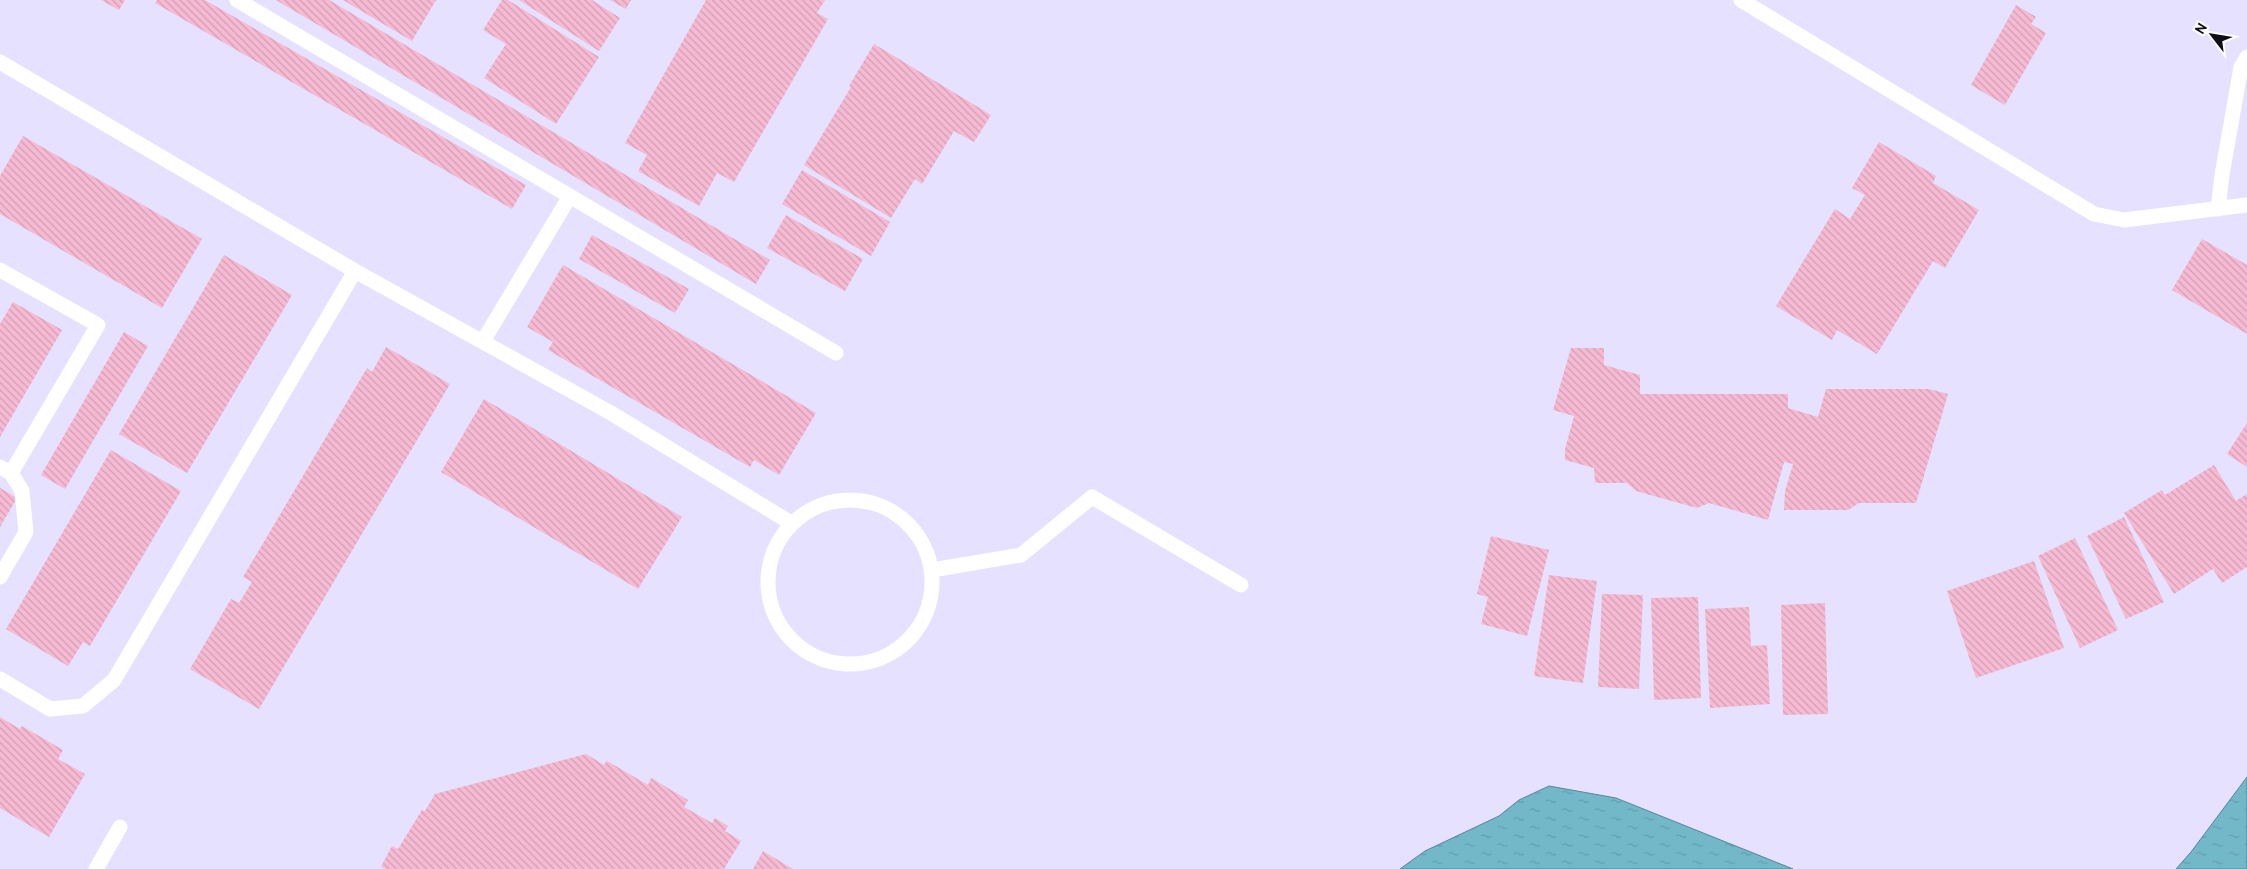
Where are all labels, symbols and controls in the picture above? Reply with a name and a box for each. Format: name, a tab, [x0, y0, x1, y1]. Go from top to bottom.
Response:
north arrow	[2187, 10, 2237, 60]
text: N	[2192, 20, 2212, 38]

